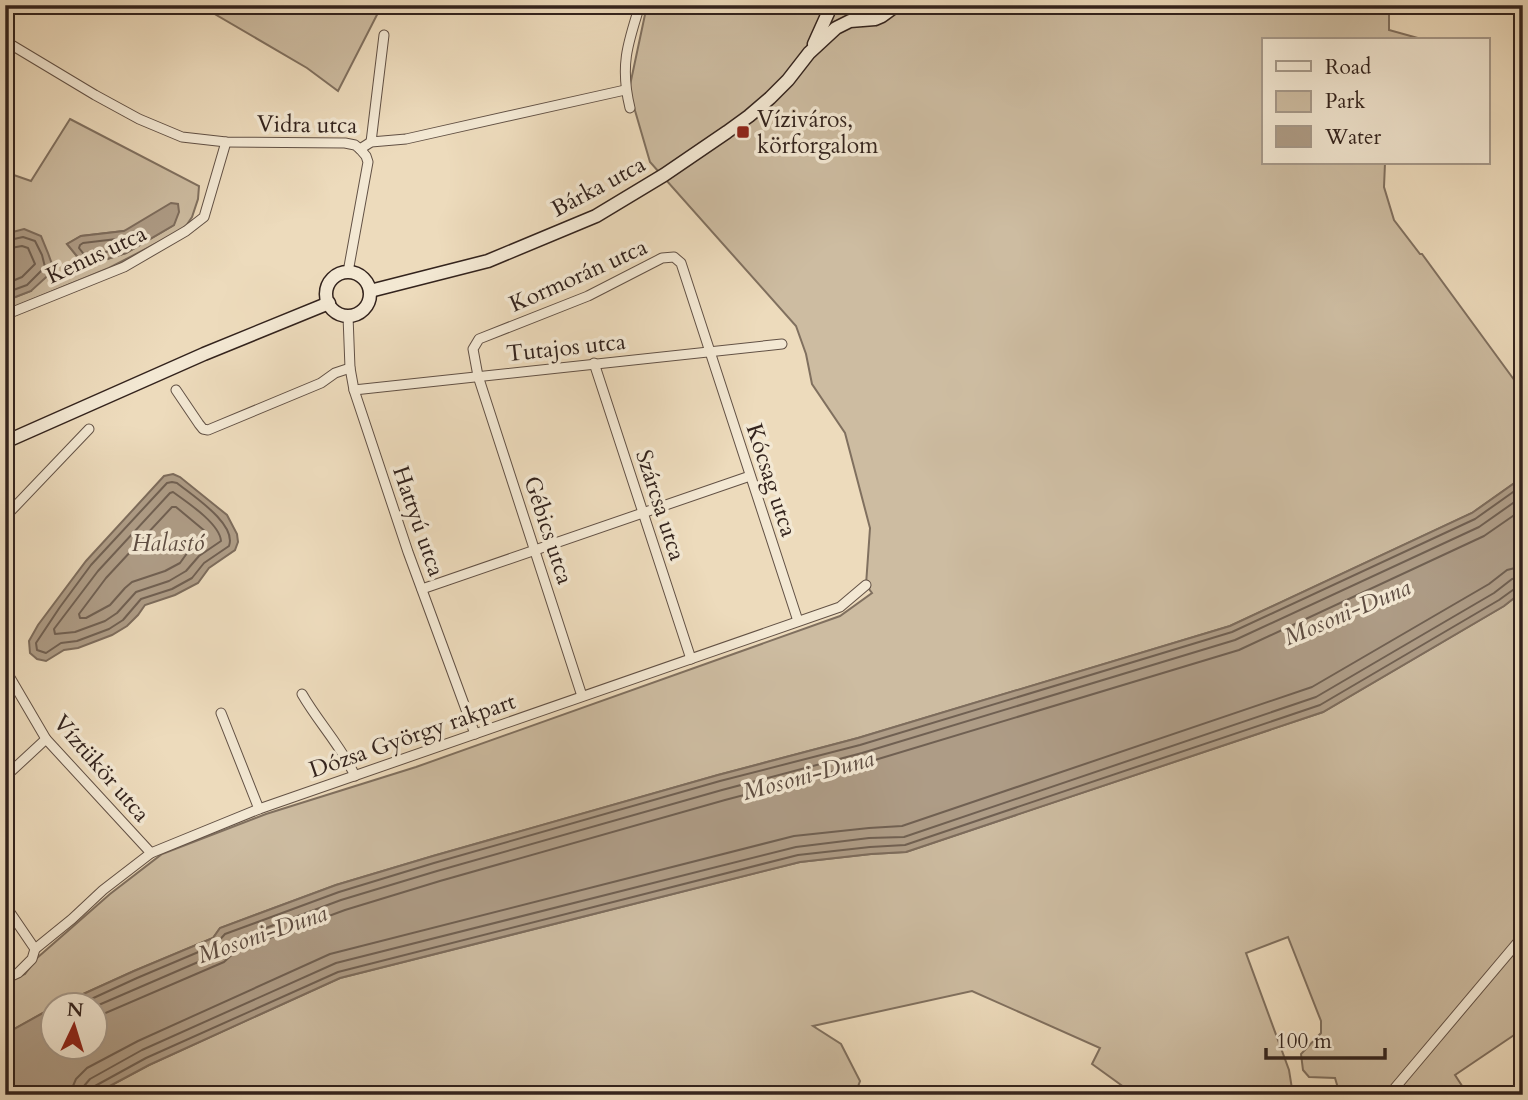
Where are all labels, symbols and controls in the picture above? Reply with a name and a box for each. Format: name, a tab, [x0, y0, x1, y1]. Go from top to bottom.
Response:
legend	[1262, 38, 1490, 164]
text: Road	[1325, 53, 1371, 82]
text: Park	[1325, 87, 1366, 116]
place label: Víziváros, körforgalom	[757, 104, 879, 161]
street label: Vidra utca	[257, 108, 358, 141]
text: Water	[1324, 123, 1381, 152]
marker: Víziváros, körforgalom	[735, 124, 751, 140]
street label: Bárka utca	[546, 149, 651, 224]
street label: Kenus utca	[41, 218, 151, 291]
street label: Kormorán utca	[504, 231, 652, 320]
street label: Tutajos utca	[505, 326, 627, 369]
street label: Kócsag utca	[739, 420, 804, 541]
street label: Szárcsa utca	[628, 446, 693, 565]
street label: Hattyú utca	[385, 462, 452, 581]
street label: Gébics utca	[516, 472, 581, 588]
water label: Halastó	[132, 527, 205, 560]
water label: Mosoni-Duna	[1278, 571, 1416, 654]
street label: Dózsa György rakpart	[305, 686, 519, 785]
street label: Víztükör utca	[46, 708, 157, 829]
water label: Mosoni-Duna	[739, 742, 878, 809]
water label: Mosoni-Duna	[193, 897, 332, 972]
north arrow	[38, 992, 108, 1062]
text: N	[66, 996, 85, 1024]
scale bar	[1266, 1016, 1384, 1060]
text: 100 m	[1276, 1027, 1332, 1056]

